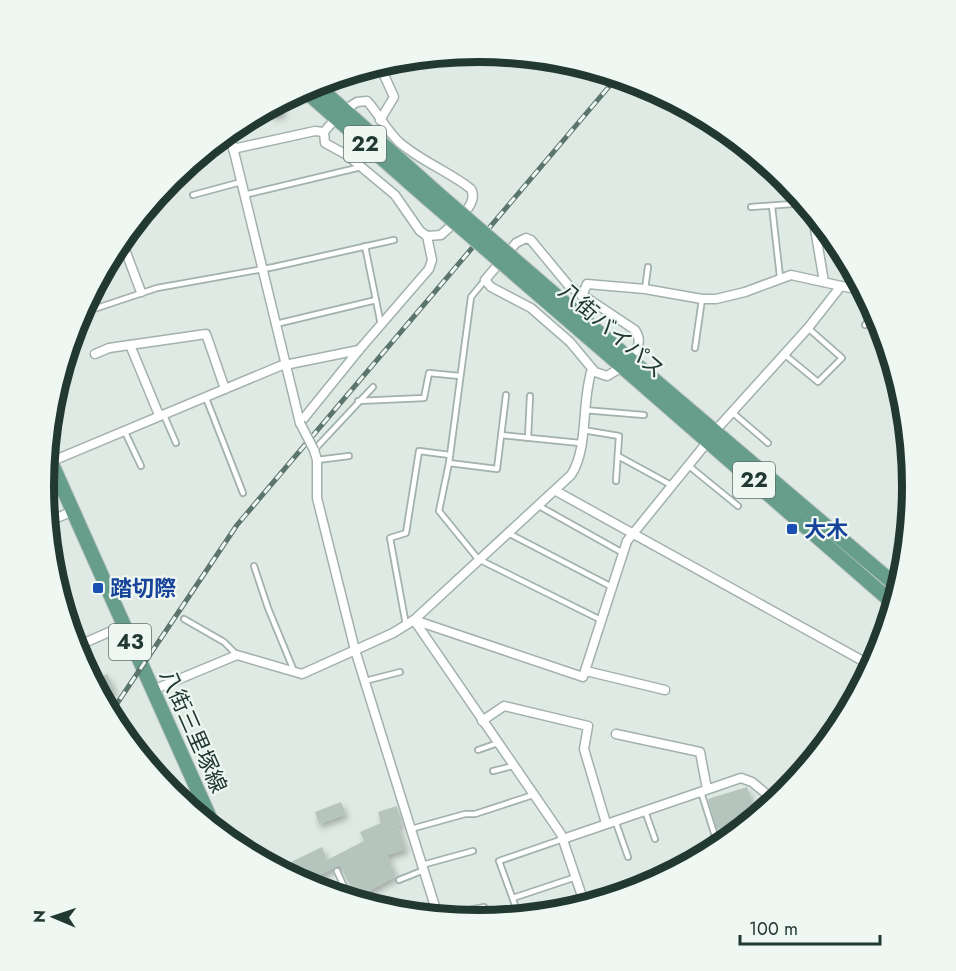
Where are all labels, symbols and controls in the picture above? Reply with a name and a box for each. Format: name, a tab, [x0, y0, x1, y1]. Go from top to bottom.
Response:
road number: 22	[344, 126, 386, 162]
street label: 八街バイパス	[552, 275, 672, 385]
road number: 22	[733, 462, 775, 498]
place label: 大木	[804, 513, 848, 545]
marker: 大木	[785, 522, 799, 536]
place label: 踏切際	[110, 572, 176, 604]
marker: 踏切際	[91, 581, 105, 595]
road number: 43	[109, 624, 151, 660]
street label: 八街三里塚線	[153, 664, 235, 798]
north arrow	[24, 887, 84, 947]
scale bar	[740, 908, 880, 946]
text: N	[28, 910, 51, 923]
text: 100 m	[749, 916, 798, 942]

